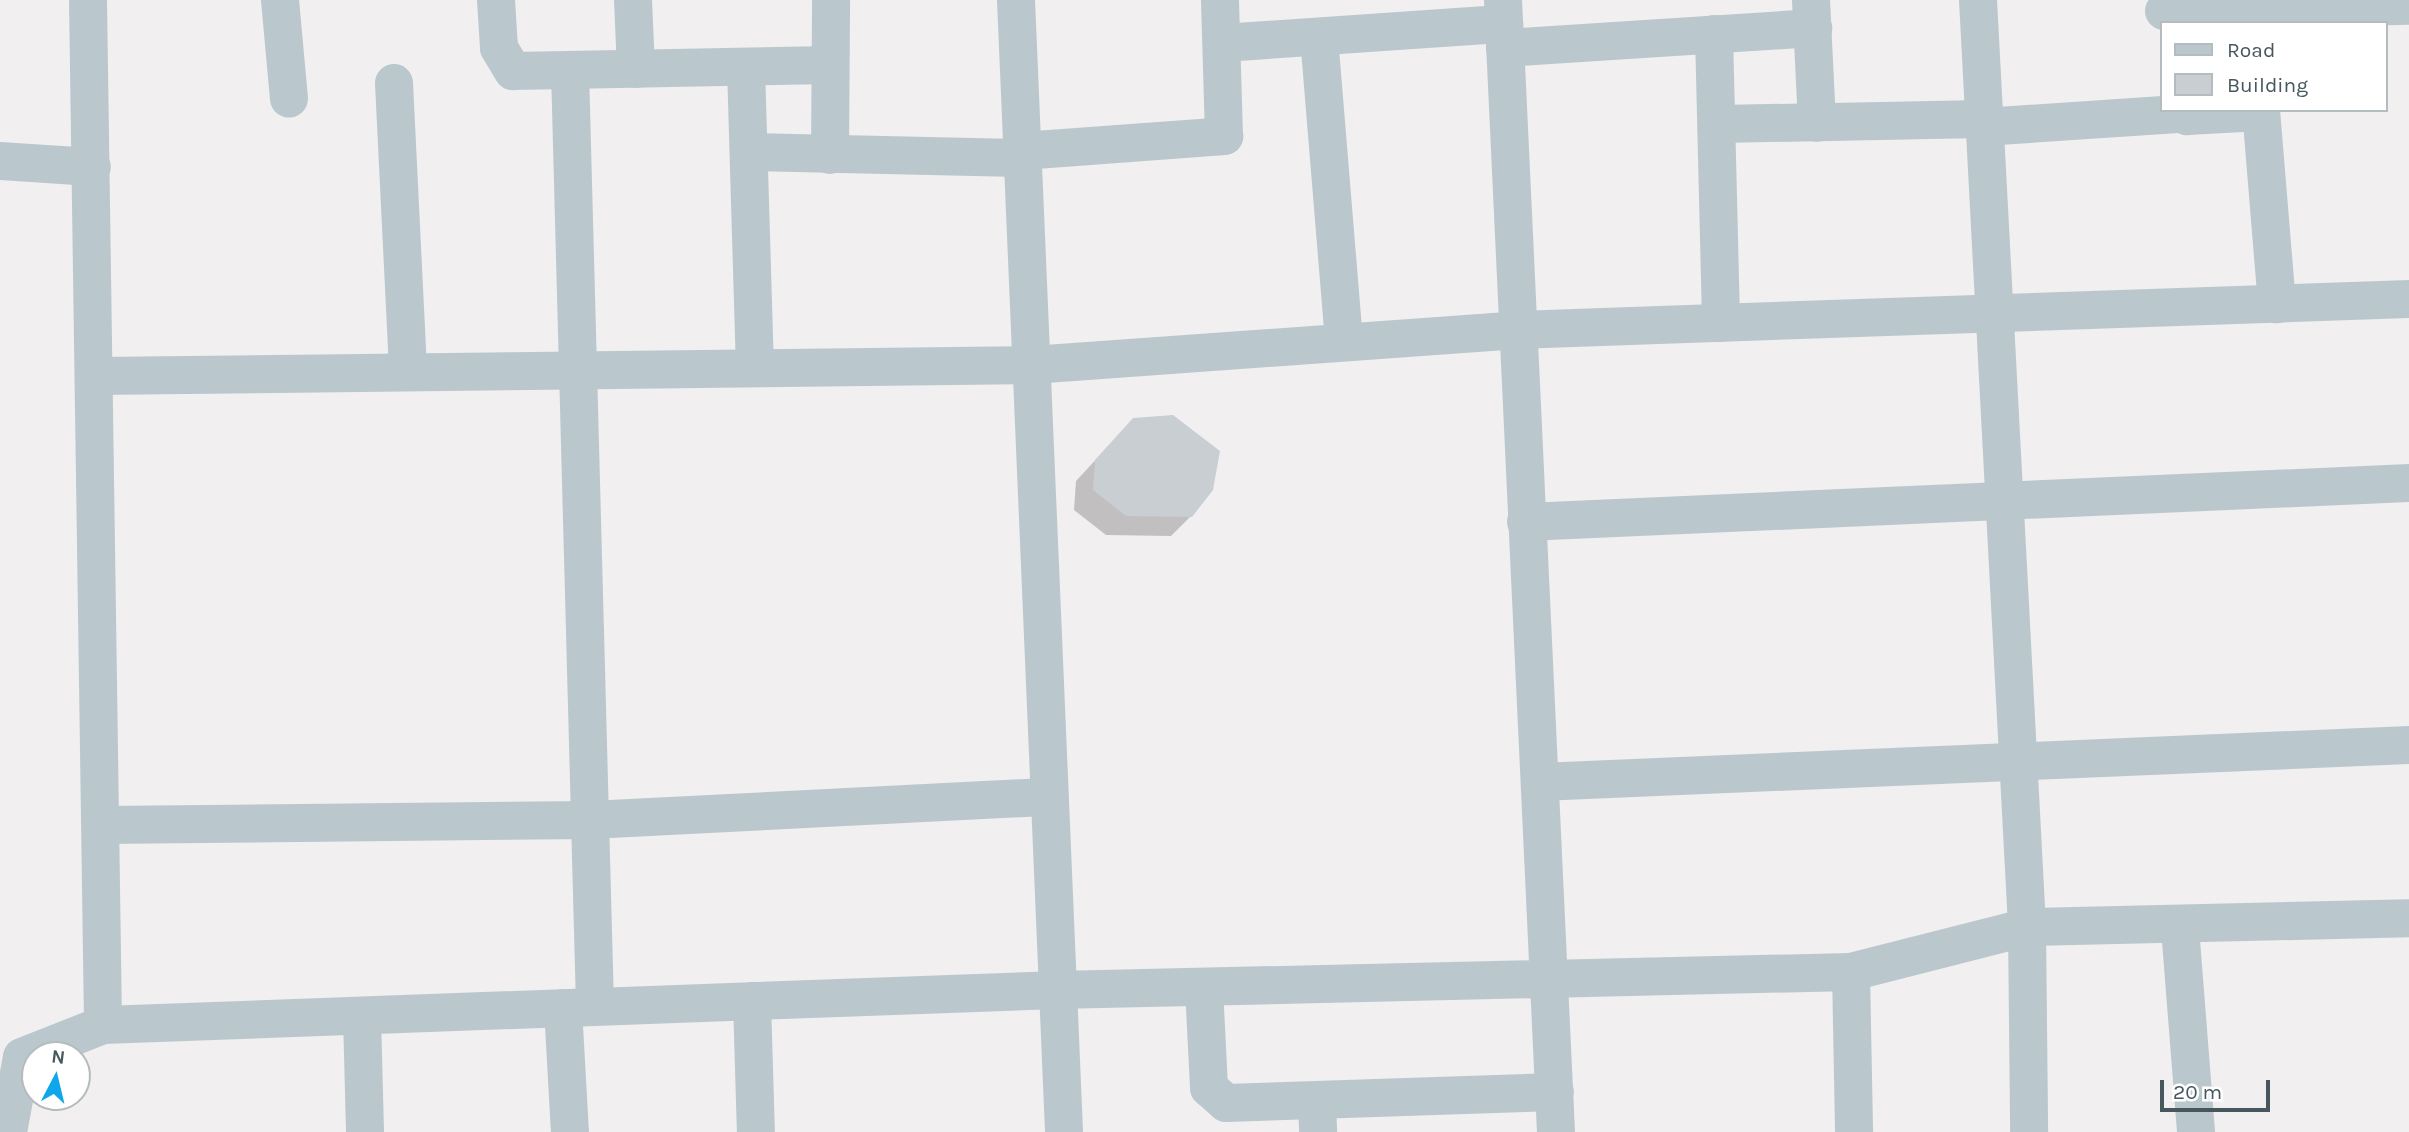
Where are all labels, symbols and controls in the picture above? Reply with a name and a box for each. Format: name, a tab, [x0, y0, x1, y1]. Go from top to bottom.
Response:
legend	[2160, 21, 2388, 112]
text: Road	[2227, 38, 2275, 62]
text: Building	[2227, 73, 2308, 97]
north arrow	[21, 1041, 91, 1111]
text: N	[50, 1045, 66, 1069]
scale bar	[2164, 1066, 2274, 1110]
text: 20 m	[2173, 1080, 2222, 1104]

